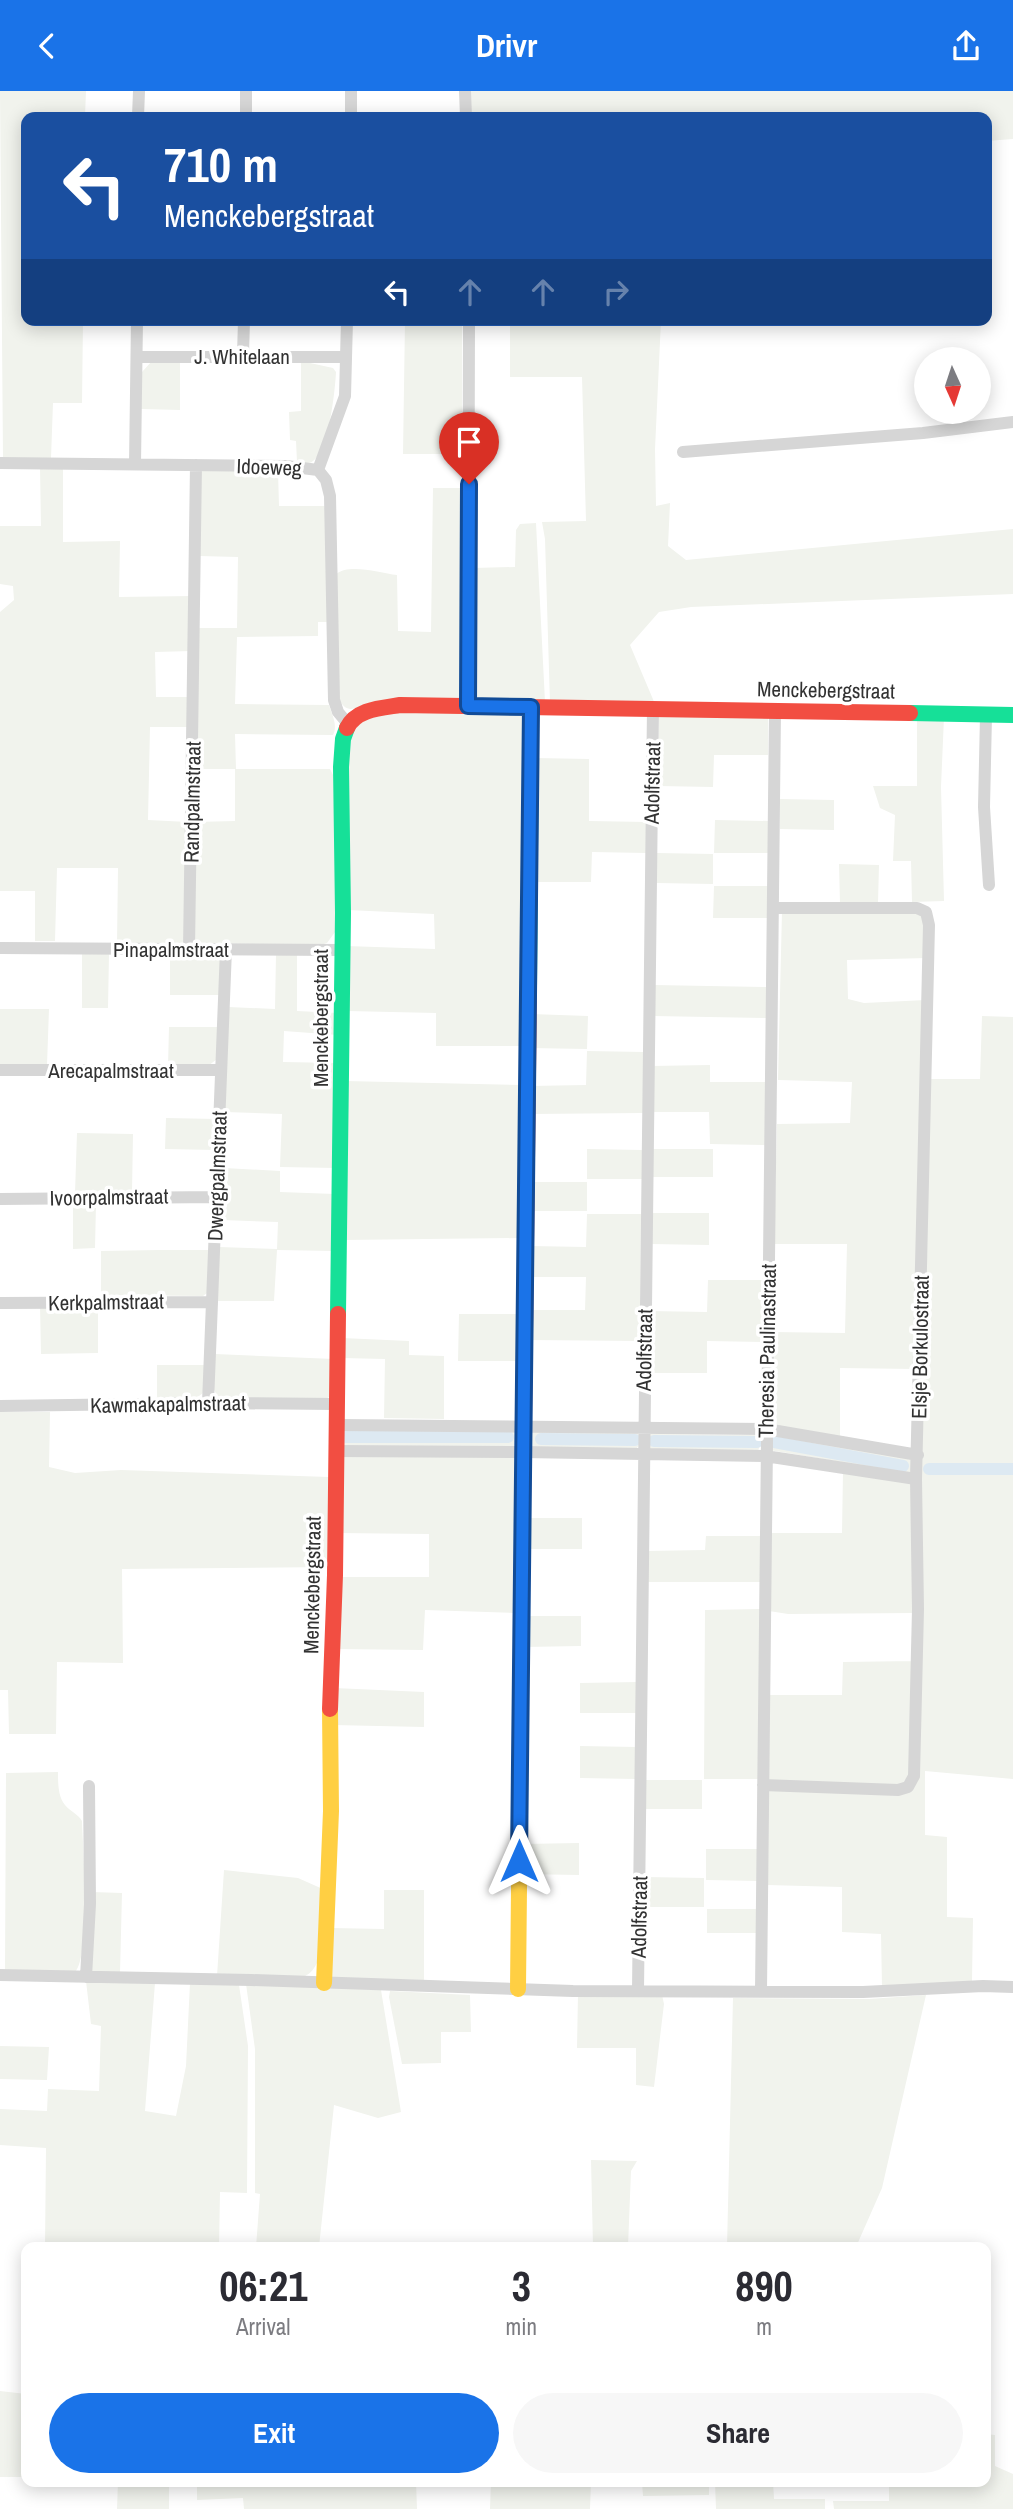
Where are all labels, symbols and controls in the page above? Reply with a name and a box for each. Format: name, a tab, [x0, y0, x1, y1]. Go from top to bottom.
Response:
text: Drivr	[476, 24, 537, 67]
icon: back	[28, 27, 66, 65]
icon: share	[947, 27, 985, 65]
text: 710 m	[164, 131, 278, 197]
icon: left	[49, 140, 140, 231]
text: Menckebergstraat	[164, 194, 374, 237]
icon: left	[378, 273, 416, 311]
icon: ahead	[451, 273, 489, 311]
icon: ahead	[524, 273, 562, 311]
icon: right	[597, 273, 635, 311]
street label: J. Whitelaan	[194, 342, 290, 371]
north arrow	[914, 347, 990, 423]
map controls	[914, 347, 991, 424]
pin	[439, 412, 499, 484]
icon: arrive	[450, 423, 488, 461]
street label: Idoeweg	[236, 451, 302, 483]
street label: Menckebergstraat	[757, 674, 895, 706]
street label: Randpalmstraat	[176, 741, 208, 863]
street label: Adolfstraat	[637, 741, 667, 825]
street label: Pinapalmstraat	[113, 935, 229, 964]
street label: Menckebergstraat	[306, 949, 335, 1087]
street label: Arecapalmstraat	[47, 1056, 174, 1085]
street label: Dwergpalmstraat	[200, 1110, 234, 1242]
street label: Ivoorpalmstraat	[49, 1181, 169, 1213]
street label: Theresia Paulinastraat	[751, 1263, 783, 1438]
street label: Elsje Borkulostraat	[904, 1275, 936, 1419]
street label: Kerkpalmstraat	[48, 1286, 164, 1318]
street label: Adolfstraat	[629, 1308, 659, 1392]
street label: Kawmakapalmstraat	[90, 1388, 246, 1420]
street label: Menckebergstraat	[296, 1516, 328, 1654]
position arrow	[482, 1824, 556, 1898]
street label: Adolfstraat	[624, 1875, 654, 1959]
text: 06:21	[219, 2258, 307, 2314]
text: 3	[512, 2258, 531, 2314]
text: 890	[735, 2258, 793, 2314]
text: Arrival	[236, 2311, 291, 2342]
text: min	[506, 2311, 537, 2342]
text: m	[756, 2311, 772, 2342]
button: Exit	[49, 2393, 499, 2473]
button: Share	[513, 2393, 963, 2473]

